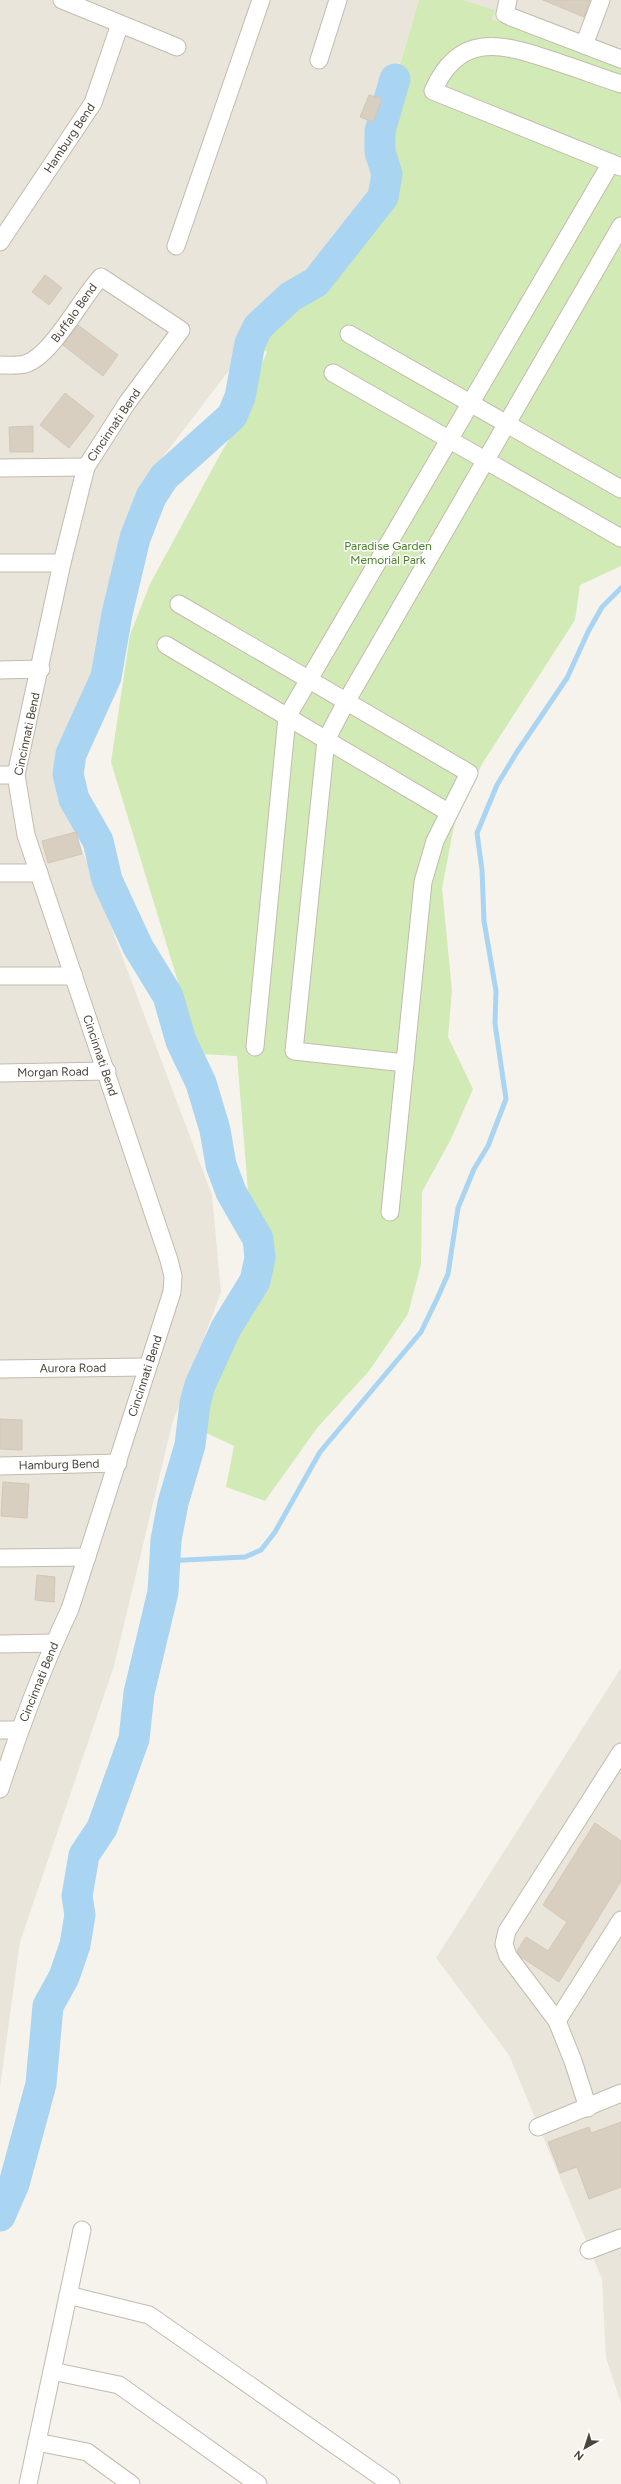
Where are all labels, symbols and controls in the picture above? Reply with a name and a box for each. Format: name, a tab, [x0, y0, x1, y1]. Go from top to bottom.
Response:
street label: Hamburg Bend	[41, 101, 98, 176]
street label: Buffalo Bend	[48, 281, 100, 345]
street label: Cincinnati Bend	[84, 386, 144, 464]
park label: Paradise Garden Memorial Park	[344, 539, 432, 567]
street label: Cincinnati Bend	[11, 691, 43, 777]
street label: Cincinnati Bend	[80, 1013, 120, 1098]
street label: Morgan Road	[17, 1064, 89, 1080]
street label: Cincinnati Bend	[125, 1333, 165, 1419]
street label: Aurora Road	[40, 1361, 106, 1375]
street label: Hamburg Bend	[18, 1456, 100, 1473]
street label: Cincinnati Bend	[17, 1640, 61, 1724]
north arrow	[565, 2428, 605, 2468]
text: N	[572, 2448, 586, 2463]

